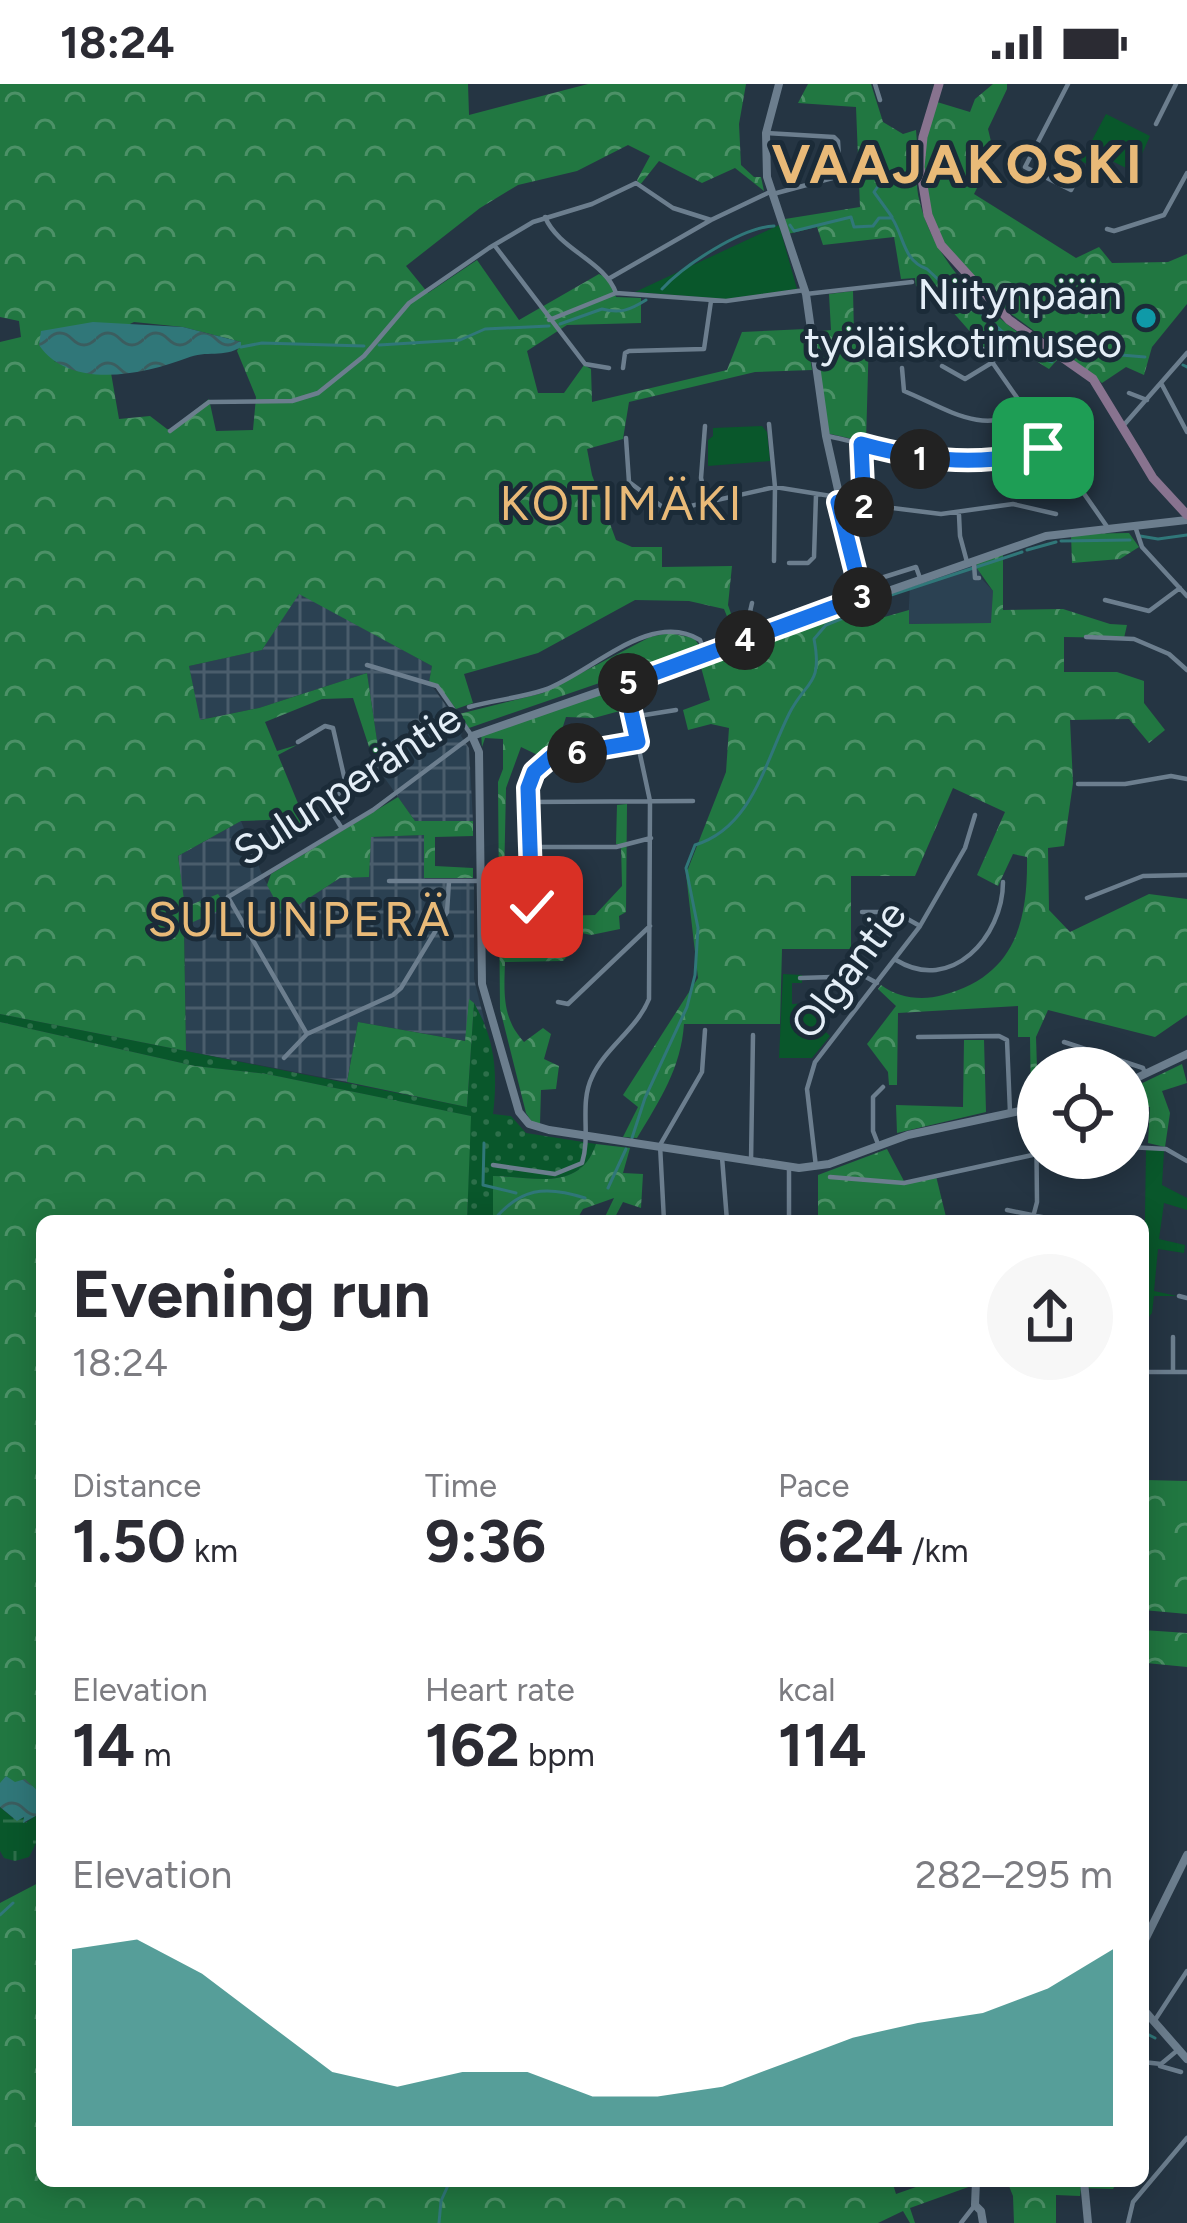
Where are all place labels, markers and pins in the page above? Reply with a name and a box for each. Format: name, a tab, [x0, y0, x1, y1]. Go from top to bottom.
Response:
place label: Niitynpään työläiskotimuseo	[804, 269, 1122, 368]
marker: Niitynpään työläiskotimuseo	[1133, 305, 1159, 331]
pin	[992, 397, 1094, 499]
pin: 1	[890, 429, 950, 489]
pin: 2	[834, 477, 894, 537]
pin: 3	[832, 567, 892, 627]
pin: 4	[715, 610, 775, 670]
pin: 5	[598, 653, 658, 713]
pin: 6	[547, 723, 607, 783]
pin	[481, 856, 583, 958]

